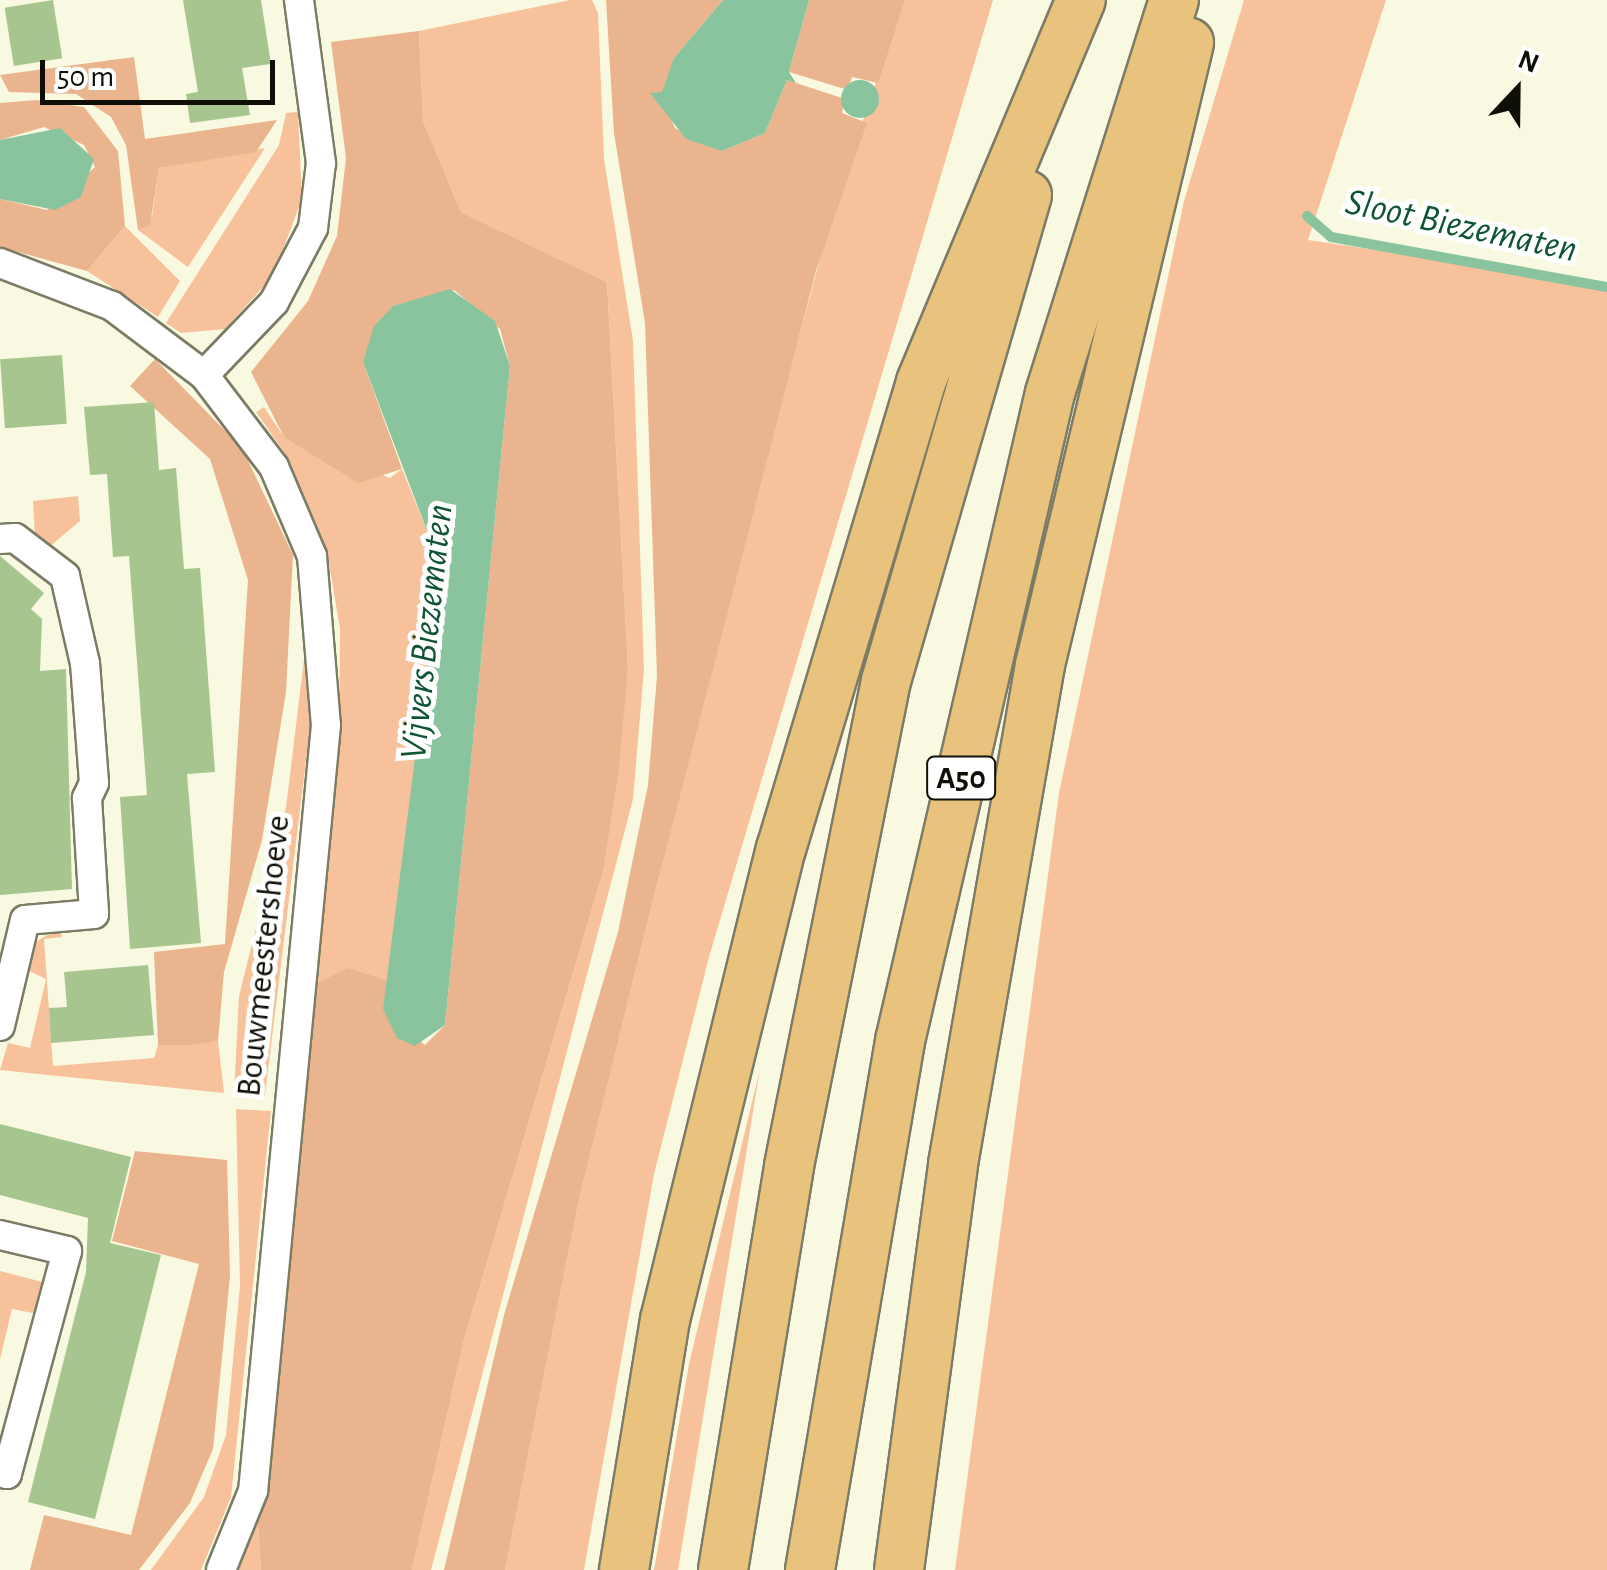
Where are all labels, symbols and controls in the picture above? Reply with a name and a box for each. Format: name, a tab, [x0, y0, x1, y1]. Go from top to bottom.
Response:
scale bar	[45, 40, 280, 102]
north arrow	[1467, 40, 1567, 140]
text: N	[1514, 46, 1543, 79]
text: 50 m	[57, 62, 114, 92]
water label: Sloot Biezematen	[1341, 180, 1581, 274]
water label: Vijvers Biezematen	[392, 502, 464, 762]
road number: A50	[926, 751, 996, 805]
street label: Bouwmeestershoeve	[228, 813, 300, 1099]

